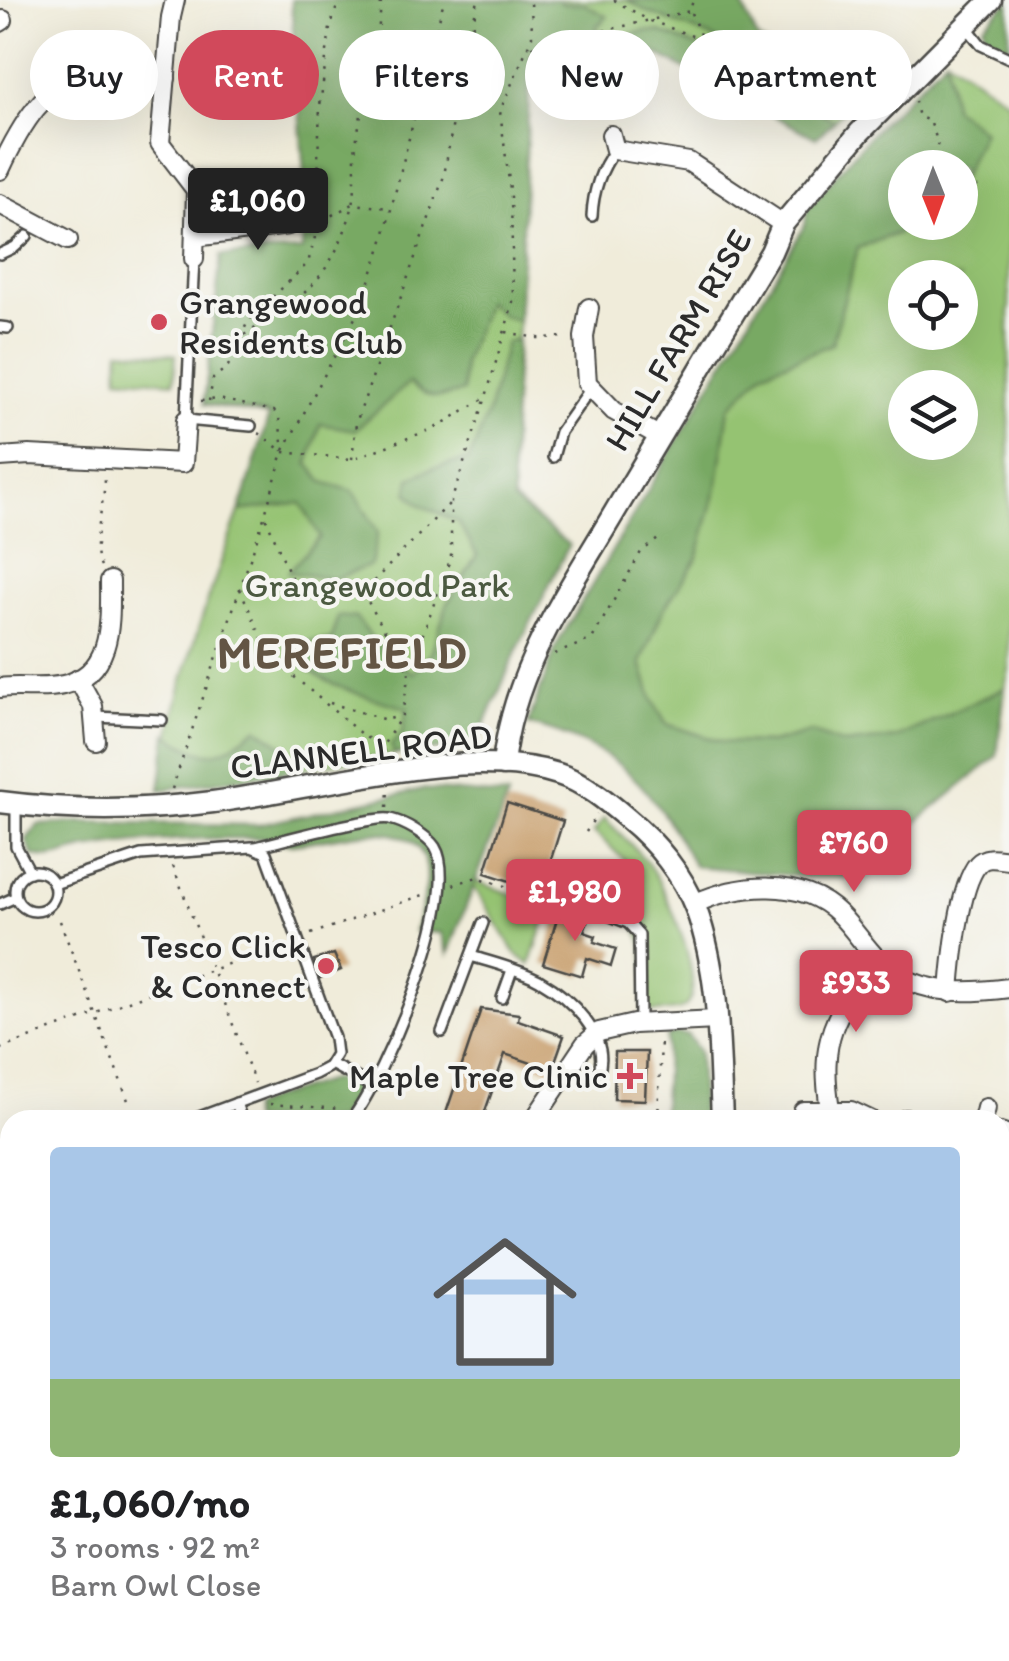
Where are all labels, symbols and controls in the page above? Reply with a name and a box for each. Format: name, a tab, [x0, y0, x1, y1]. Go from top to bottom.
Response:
chip: Buy	[30, 30, 158, 120]
chip: Rent	[178, 30, 319, 120]
chip: Filters	[339, 30, 505, 120]
chip: New	[525, 30, 659, 120]
chip: Apartment	[679, 30, 912, 120]
north arrow	[888, 150, 978, 240]
map controls	[888, 150, 978, 460]
pin: £1,060	[177, 168, 339, 253]
text: £1,060	[210, 181, 306, 219]
street label: HILL FARM RISE	[595, 222, 761, 458]
button: locate	[888, 260, 978, 350]
place label: Grangewood Residents Club	[179, 281, 403, 363]
marker: Grangewood Residents Club	[148, 311, 170, 333]
button: layers	[888, 370, 978, 460]
park label: Grangewood Park	[245, 564, 509, 606]
district label: MEREFIELD	[217, 625, 469, 679]
street label: CLANNELL ROAD	[228, 714, 494, 788]
pin: £760	[795, 810, 913, 895]
text: £760	[819, 823, 889, 861]
pin: £1,980	[494, 859, 656, 944]
text: £1,980	[528, 872, 622, 910]
place label: Tesco Click & Connect	[140, 925, 306, 1007]
pin: £933	[797, 950, 915, 1035]
marker: Tesco Click & Connect	[315, 955, 337, 977]
text: £933	[822, 963, 890, 1001]
place label: Maple Tree Clinic	[349, 1055, 608, 1097]
marker: Maple Tree Clinic	[617, 1063, 643, 1089]
icon: home	[415, 1212, 595, 1392]
text: £1,060/mo	[50, 1477, 250, 1528]
text: 3 rooms · 92 m²	[50, 1528, 260, 1566]
text: Barn Owl Close	[50, 1566, 261, 1604]

